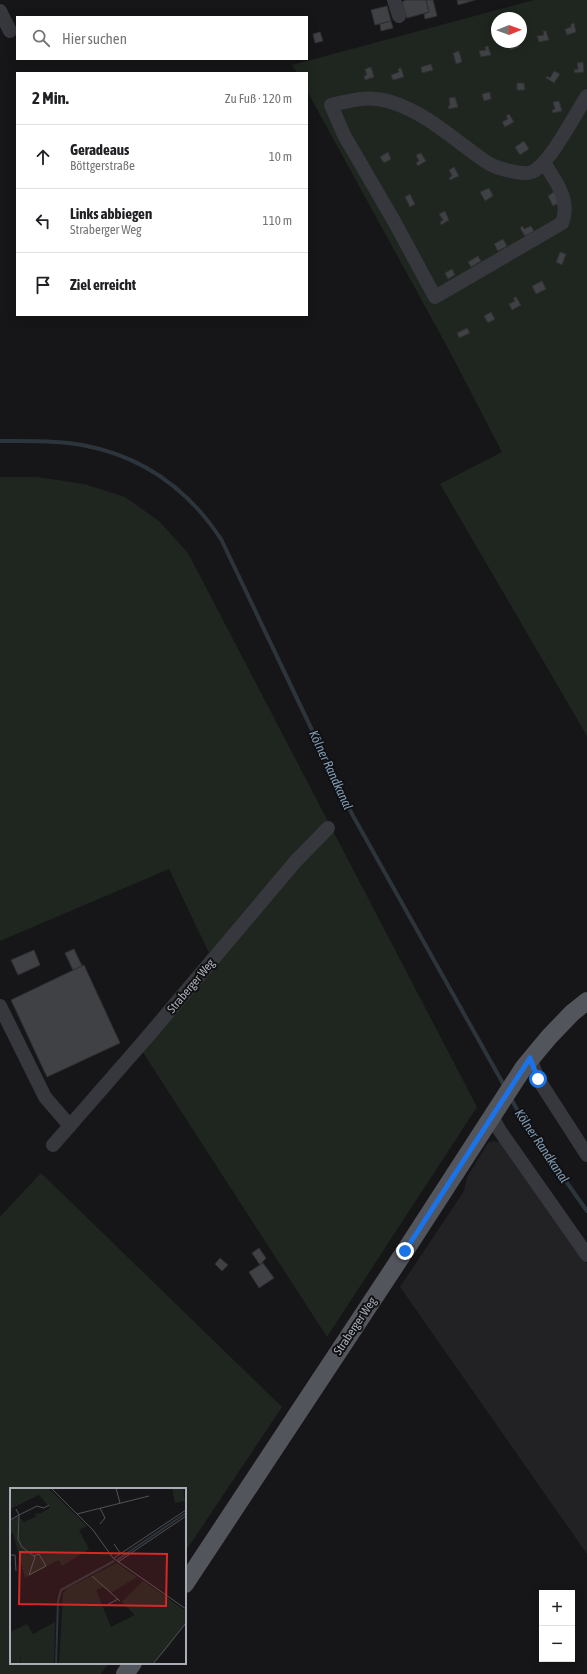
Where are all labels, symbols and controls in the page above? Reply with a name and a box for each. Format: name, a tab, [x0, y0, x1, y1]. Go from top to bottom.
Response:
north arrow	[491, 12, 527, 48]
search box	[16, 16, 308, 60]
icon: search	[30, 27, 52, 49]
text: Hier suchen	[62, 30, 127, 47]
text: 2 Min.	[32, 88, 69, 108]
text: Zu Fuß · 120 m	[225, 91, 292, 106]
text: Geradeaus	[70, 141, 129, 158]
icon: ahead	[32, 146, 54, 168]
text: 10 m	[269, 149, 292, 164]
text: Böttgerstraße	[70, 158, 135, 173]
text: Links abbiegen	[70, 205, 152, 222]
icon: left	[32, 210, 54, 232]
text: 110 m	[263, 213, 292, 228]
text: Straberger Weg	[70, 222, 142, 237]
icon: arrive	[32, 274, 54, 296]
text: Ziel erreicht	[70, 276, 136, 293]
water label: Kölner Randkanal	[306, 728, 356, 812]
street label: Straberger Weg	[164, 956, 218, 1016]
route start	[529, 1070, 547, 1088]
water label: Kölner Randkanal	[512, 1106, 572, 1186]
route end	[396, 1242, 414, 1260]
street label: Straberger Weg	[331, 1294, 380, 1357]
inset map	[10, 1488, 186, 1664]
map controls	[539, 1590, 575, 1662]
button: +	[539, 1590, 575, 1626]
button: −	[539, 1626, 575, 1662]

